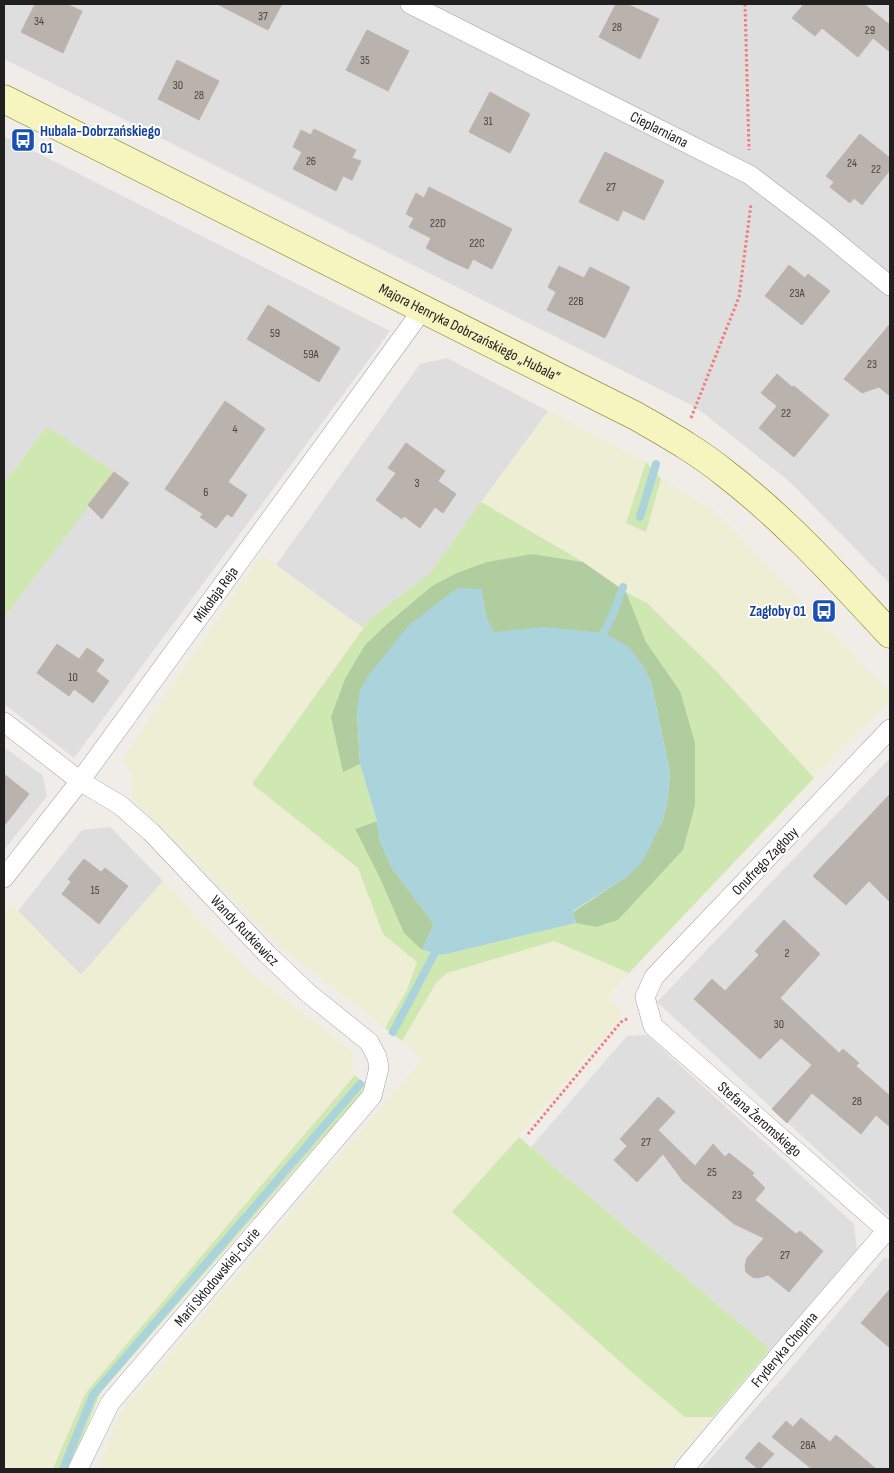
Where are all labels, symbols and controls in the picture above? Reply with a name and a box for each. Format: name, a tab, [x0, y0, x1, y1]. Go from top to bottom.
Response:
house number: 37	[258, 9, 268, 24]
house number: 34	[34, 14, 44, 29]
house number: 28	[612, 20, 622, 35]
house number: 29	[865, 23, 875, 38]
house number: 35	[360, 53, 370, 68]
house number: 30	[173, 78, 183, 93]
house number: 28	[194, 88, 204, 103]
street label: Cieplarniana	[627, 107, 691, 152]
house number: 31	[483, 114, 493, 129]
place label: Hubala-Dobrzańskiego 01	[40, 122, 161, 158]
bus stop icon: Hubala-Dobrzańskiego 01	[10, 127, 36, 153]
house number: 26	[306, 154, 316, 169]
house number: 24	[847, 156, 857, 171]
house number: 22	[871, 162, 881, 177]
house number: 27	[606, 180, 616, 195]
house number: 22D	[430, 216, 446, 231]
house number: 22C	[469, 236, 485, 251]
street label: Majora Henryka Dobrzańskiego „Hubala”	[376, 280, 564, 387]
house number: 23A	[789, 286, 805, 301]
house number: 22B	[568, 294, 584, 309]
house number: 59	[270, 326, 280, 341]
house number: 59A	[303, 347, 319, 362]
house number: 23	[867, 357, 877, 372]
house number: 22	[781, 406, 791, 421]
house number: 4	[232, 422, 238, 437]
house number: 3	[414, 476, 420, 491]
house number: 6	[203, 485, 209, 500]
street label: Mikołaja Reja	[190, 563, 243, 626]
bus stop icon: Zagłoby 01	[811, 598, 837, 624]
place label: Zagłoby 01	[749, 602, 806, 621]
house number: 10	[68, 670, 78, 685]
street label: Onufrego Zagłoby	[728, 823, 803, 900]
house number: 15	[90, 883, 100, 898]
street label: Wandy Rutkiewicz	[206, 891, 283, 971]
house number: 2	[785, 946, 790, 961]
house number: 30	[774, 1017, 784, 1032]
street label: Stefana Żeromskiego	[713, 1078, 805, 1161]
house number: 28	[852, 1094, 862, 1109]
house number: 27	[641, 1135, 651, 1150]
house number: 25	[707, 1165, 717, 1180]
house number: 23	[732, 1188, 742, 1203]
street label: Marii Skłodowskiej-Curie	[170, 1224, 264, 1331]
house number: 27	[780, 1248, 790, 1263]
street label: Fryderyka Chopina	[747, 1308, 822, 1392]
house number: 28A	[800, 1438, 817, 1453]

